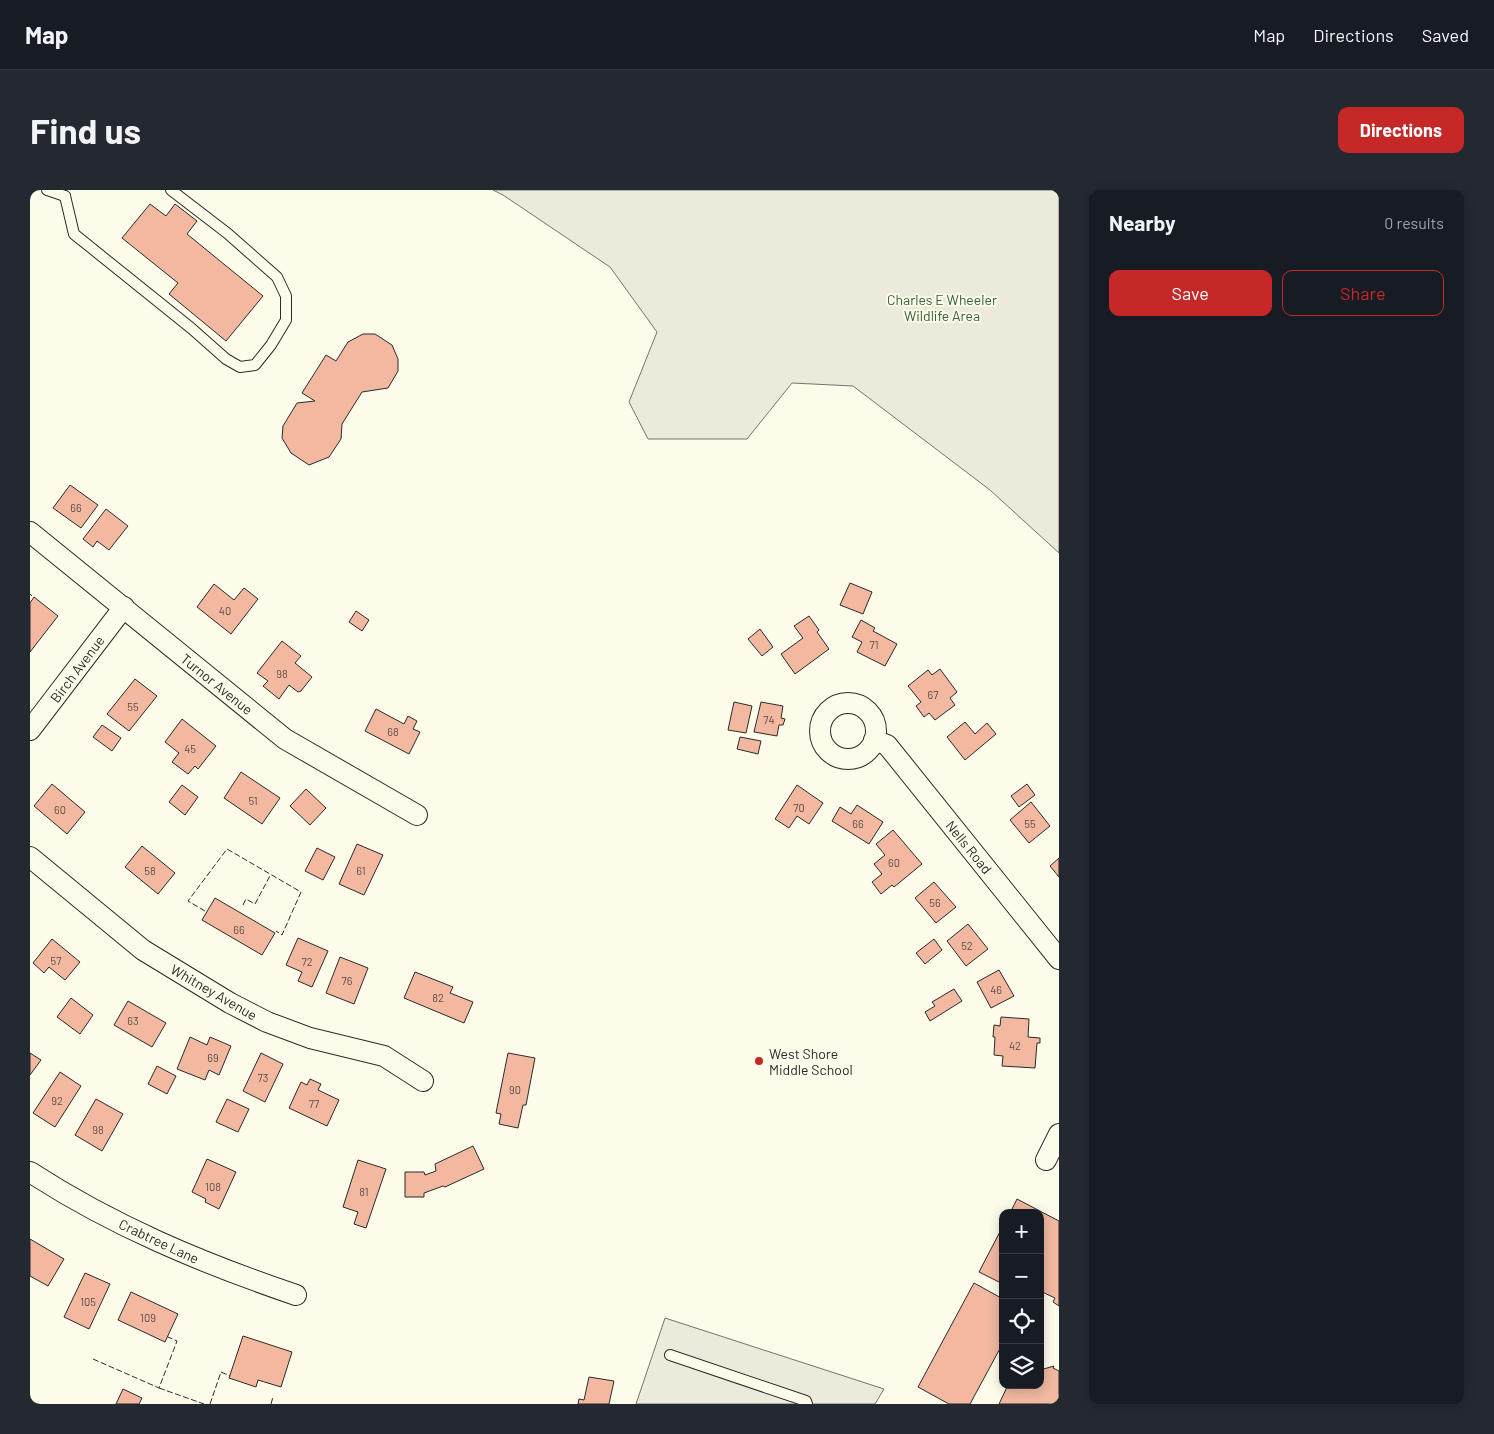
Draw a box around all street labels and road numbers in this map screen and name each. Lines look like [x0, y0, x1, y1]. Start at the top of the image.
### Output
street label: Birch Avenue [46, 632, 108, 706]
street label: Turnor Avenue [178, 650, 256, 718]
street label: Nells Road [942, 817, 996, 877]
street label: Whitney Avenue [168, 960, 260, 1024]
street label: Crabtree Lane [116, 1215, 202, 1267]

